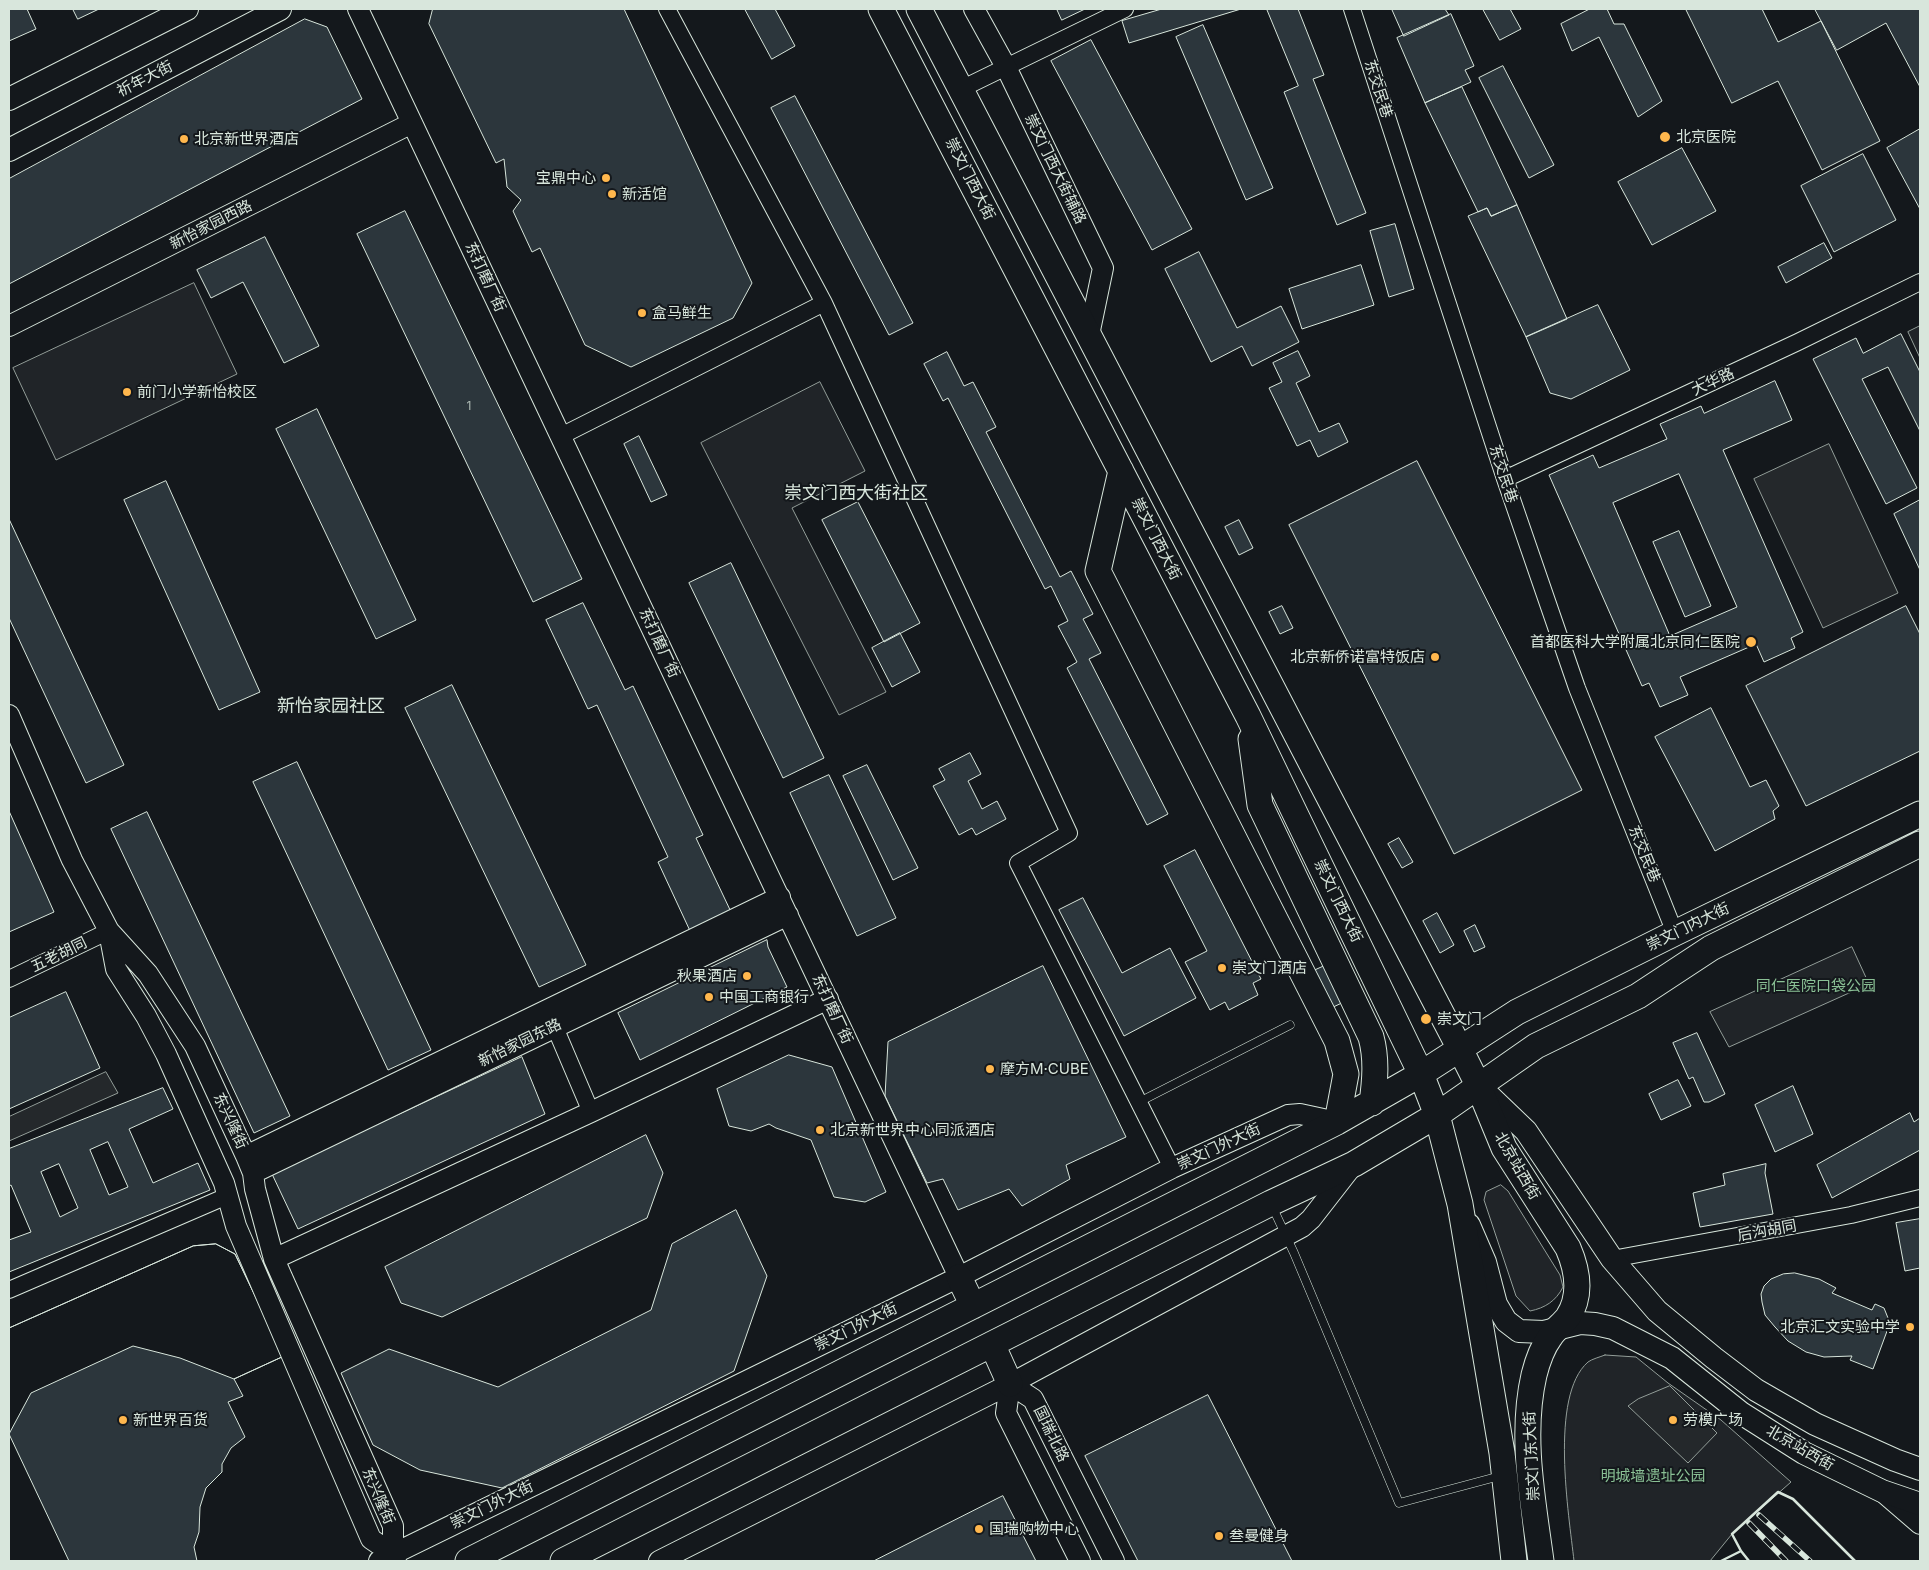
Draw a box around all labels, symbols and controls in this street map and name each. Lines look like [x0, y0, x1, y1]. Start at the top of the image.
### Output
street label: 祈年大街 [114, 57, 176, 101]
street label: 东交民巷 [1360, 58, 1396, 120]
street label: 崇文门西大街辅路 [1021, 111, 1089, 227]
place label: 北京医院 [1676, 128, 1736, 146]
place label: 北京新世界酒店 [194, 130, 299, 148]
marker: 北京医院 [1658, 130, 1672, 144]
marker: 北京新世界酒店 [178, 133, 190, 145]
street label: 崇文门西大街 [942, 135, 998, 223]
place label: 宝鼎中心 [536, 169, 596, 187]
marker: 宝鼎中心 [600, 172, 612, 184]
place label: 新活馆 [622, 185, 667, 203]
marker: 新活馆 [606, 188, 618, 200]
street label: 新怡家园西路 [167, 197, 255, 253]
street label: 东打磨厂街 [461, 239, 509, 315]
place label: 盒马鲜生 [652, 304, 712, 322]
marker: 盒马鲜生 [636, 307, 648, 319]
street label: 大华路 [1689, 364, 1737, 400]
place label: 前门小学新怡校区 [137, 383, 257, 401]
marker: 前门小学新怡校区 [121, 386, 133, 398]
house number: 1 [467, 399, 471, 413]
street label: 东交民巷 [1485, 443, 1521, 505]
district label: 崇文门西大街社区 [784, 483, 928, 505]
street label: 崇文门西大街 [1128, 495, 1184, 583]
street label: 东打磨厂街 [635, 605, 683, 681]
place label: 首都医科大学附属北京同仁医院 [1530, 633, 1740, 651]
marker: 首都医科大学附属北京同仁医院 [1744, 635, 1758, 649]
place label: 北京新侨诺富特饭店 [1290, 648, 1425, 666]
marker: 北京新侨诺富特饭店 [1429, 651, 1441, 663]
district label: 新怡家园社区 [277, 696, 385, 718]
street label: 东交民巷 [1624, 823, 1664, 885]
street label: 崇文门西大街 [1310, 857, 1366, 945]
street label: 崇文门内大街 [1644, 899, 1732, 955]
street label: 五老胡同 [28, 934, 90, 976]
place label: 崇文门酒店 [1232, 959, 1307, 977]
marker: 崇文门酒店 [1216, 962, 1228, 974]
place label: 秋果酒店 [677, 967, 737, 985]
marker: 秋果酒店 [741, 970, 753, 982]
street label: 东打磨厂街 [808, 971, 856, 1047]
park label: 同仁医院口袋公园 [1756, 977, 1876, 995]
place label: 中国工商银行 [719, 988, 809, 1006]
marker: 中国工商银行 [703, 991, 715, 1003]
place label: 崇文门 [1437, 1010, 1482, 1028]
marker: 崇文门 [1419, 1012, 1433, 1026]
street label: 新怡家园东路 [476, 1015, 564, 1071]
place label: 摩方M·CUBE [1000, 1060, 1089, 1078]
marker: 摩方M·CUBE [984, 1063, 996, 1075]
street label: 东兴隆街 [209, 1090, 251, 1152]
street label: 崇文门外大街 [1174, 1120, 1264, 1174]
place label: 北京新世界中心同派酒店 [830, 1121, 995, 1139]
marker: 北京新世界中心同派酒店 [814, 1124, 826, 1136]
street label: 北京站西街 [1490, 1129, 1544, 1203]
street label: 后沟胡同 [1736, 1217, 1798, 1245]
street label: 崇文门外大街 [812, 1299, 900, 1355]
place label: 北京汇文实验中学 [1780, 1318, 1900, 1336]
marker: 北京汇文实验中学 [1904, 1321, 1916, 1333]
street label: 国瑞北路 [1030, 1403, 1072, 1465]
place label: 新世界百货 [133, 1411, 208, 1429]
street label: 崇文门东大街 [1521, 1411, 1543, 1501]
place label: 劳模广场 [1683, 1411, 1743, 1429]
marker: 新世界百货 [117, 1414, 129, 1426]
marker: 劳模广场 [1667, 1414, 1679, 1426]
street label: 北京站西街 [1763, 1421, 1837, 1475]
street label: 东兴隆街 [358, 1465, 398, 1527]
park label: 明城墙遗址公园 [1601, 1467, 1705, 1485]
street label: 崇文门外大街 [448, 1477, 536, 1533]
place label: 国瑞购物中心 [989, 1520, 1079, 1538]
marker: 国瑞购物中心 [973, 1523, 985, 1535]
place label: 叁曼健身 [1229, 1527, 1289, 1545]
marker: 叁曼健身 [1213, 1530, 1225, 1542]

